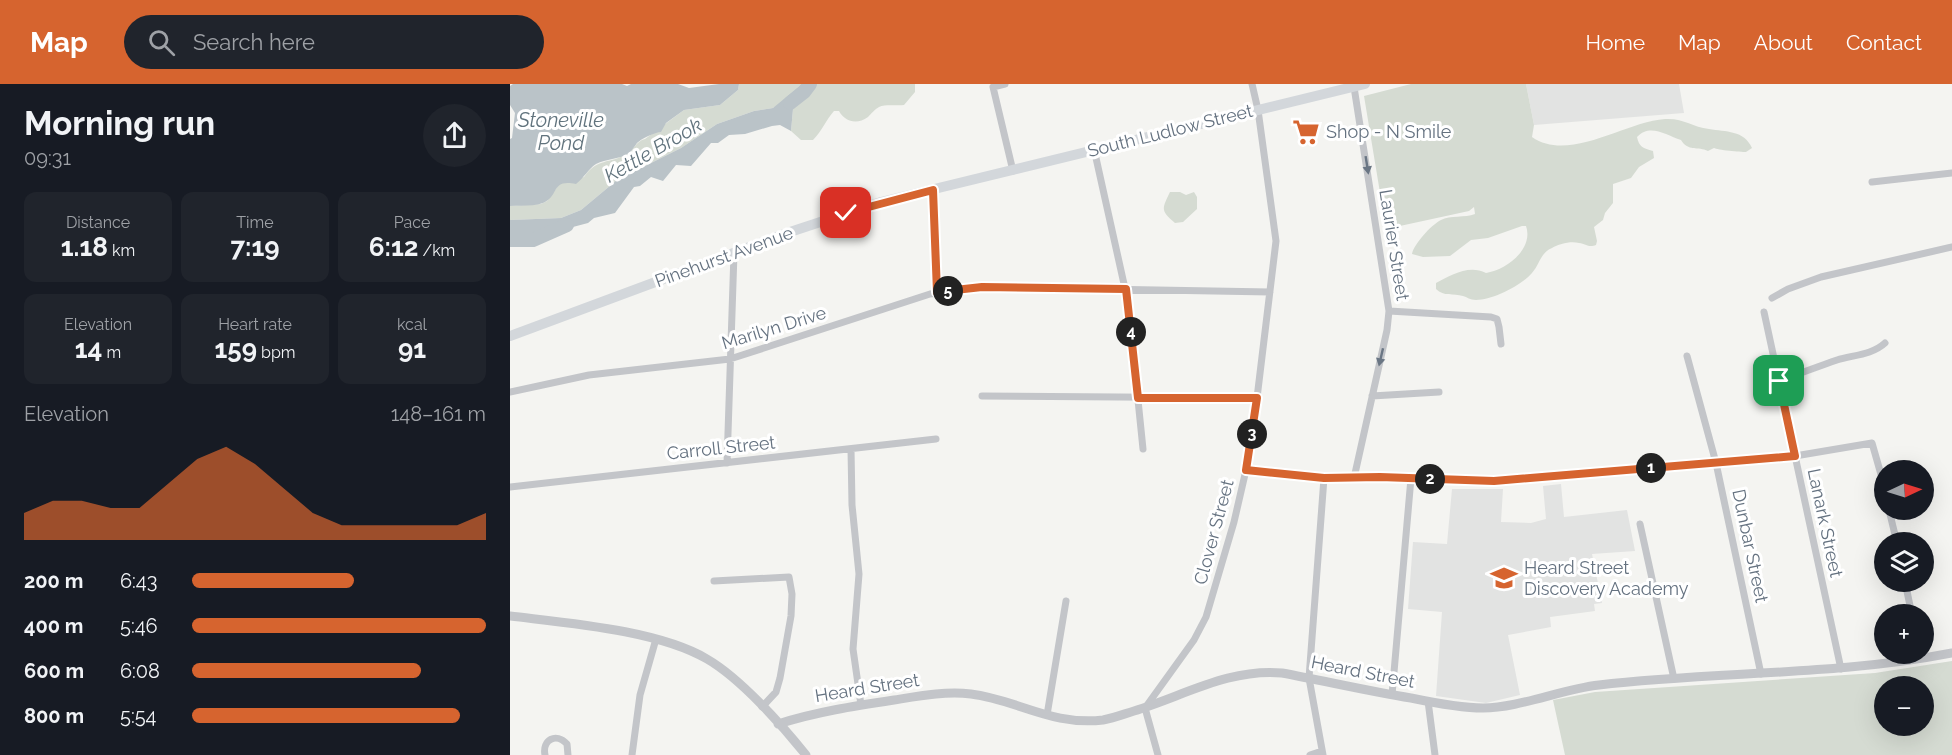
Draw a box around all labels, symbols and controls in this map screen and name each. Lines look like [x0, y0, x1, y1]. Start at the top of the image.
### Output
search box [124, 15, 544, 69]
text: Map [30, 26, 88, 59]
icon: search [145, 26, 178, 59]
text: Search here [193, 29, 315, 55]
text: Home [1586, 30, 1645, 55]
text: Map [1678, 30, 1721, 55]
text: About [1754, 30, 1813, 55]
text: Contact [1846, 30, 1922, 55]
street label: South Ludlow Street [1085, 100, 1255, 161]
text: Morning run [24, 104, 215, 143]
button: share [423, 104, 486, 167]
water label: Stoneville Pond [517, 108, 604, 155]
water label: Kettle Brook [600, 112, 706, 188]
supermarket icon: Shop - N Smile [1291, 117, 1321, 147]
place label: Shop - N Smile [1326, 121, 1452, 142]
text: 09:31 [24, 146, 71, 170]
one-way arrow [1363, 156, 1372, 175]
pin [820, 187, 871, 238]
street label: Laurier Street [1375, 188, 1414, 302]
icon: check [829, 196, 862, 229]
text: Distance [66, 213, 130, 232]
text: Time [236, 213, 274, 232]
text: Pace [394, 213, 430, 232]
street label: Pinehurst Avenue [652, 222, 796, 291]
text: 1.18 [61, 232, 108, 262]
text: 7:19 [230, 232, 280, 262]
text: 6:12 [369, 232, 418, 262]
text: km [108, 241, 135, 260]
text: /km [418, 241, 455, 260]
pin: 5 [933, 276, 963, 306]
text: 5 [944, 281, 952, 300]
street label: Marilyn Drive [719, 302, 829, 353]
text: Elevation [64, 315, 132, 334]
text: Heart rate [218, 315, 292, 334]
text: kcal [397, 315, 427, 334]
pin: 4 [1116, 317, 1146, 347]
text: 4 [1126, 322, 1136, 341]
text: 14 [75, 334, 102, 364]
text: 159 [214, 334, 257, 364]
text: 91 [398, 334, 426, 364]
text: m [102, 343, 121, 362]
text: bpm [257, 343, 296, 362]
one-way arrow [1376, 348, 1385, 367]
pin [1753, 355, 1804, 406]
icon: arrive [1762, 364, 1795, 397]
text: Elevation [24, 402, 109, 426]
text: 148–161 m [391, 402, 486, 426]
pin: 3 [1237, 419, 1267, 449]
text: 3 [1248, 424, 1256, 443]
street label: Carroll Street [666, 431, 776, 464]
pin: 1 [1636, 453, 1666, 483]
text: 1 [1647, 458, 1655, 477]
north arrow [1874, 460, 1934, 520]
map controls [1874, 460, 1934, 736]
pin: 2 [1415, 464, 1445, 494]
street label: Lanark Street [1804, 466, 1847, 579]
text: 2 [1425, 469, 1435, 488]
street label: Clover Street [1189, 477, 1238, 587]
street label: Dunbar Street [1728, 487, 1773, 605]
button: layers [1874, 532, 1934, 592]
place label: Heard Street Discovery Academy [1524, 557, 1689, 599]
school or university icon: Heard Street Discovery Academy [1489, 563, 1519, 593]
text: 200 m [24, 569, 83, 593]
text: 6:43 [120, 569, 157, 593]
button: + [1874, 604, 1934, 664]
text: 400 m [24, 614, 83, 638]
text: 5:46 [120, 614, 158, 638]
street label: Heard Street [1309, 651, 1417, 692]
text: 600 m [24, 659, 84, 683]
text: 6:08 [120, 659, 160, 683]
street label: Heard Street [813, 669, 921, 706]
button: − [1874, 676, 1934, 736]
text: 800 m [24, 704, 84, 728]
text: 5:54 [120, 704, 156, 728]

